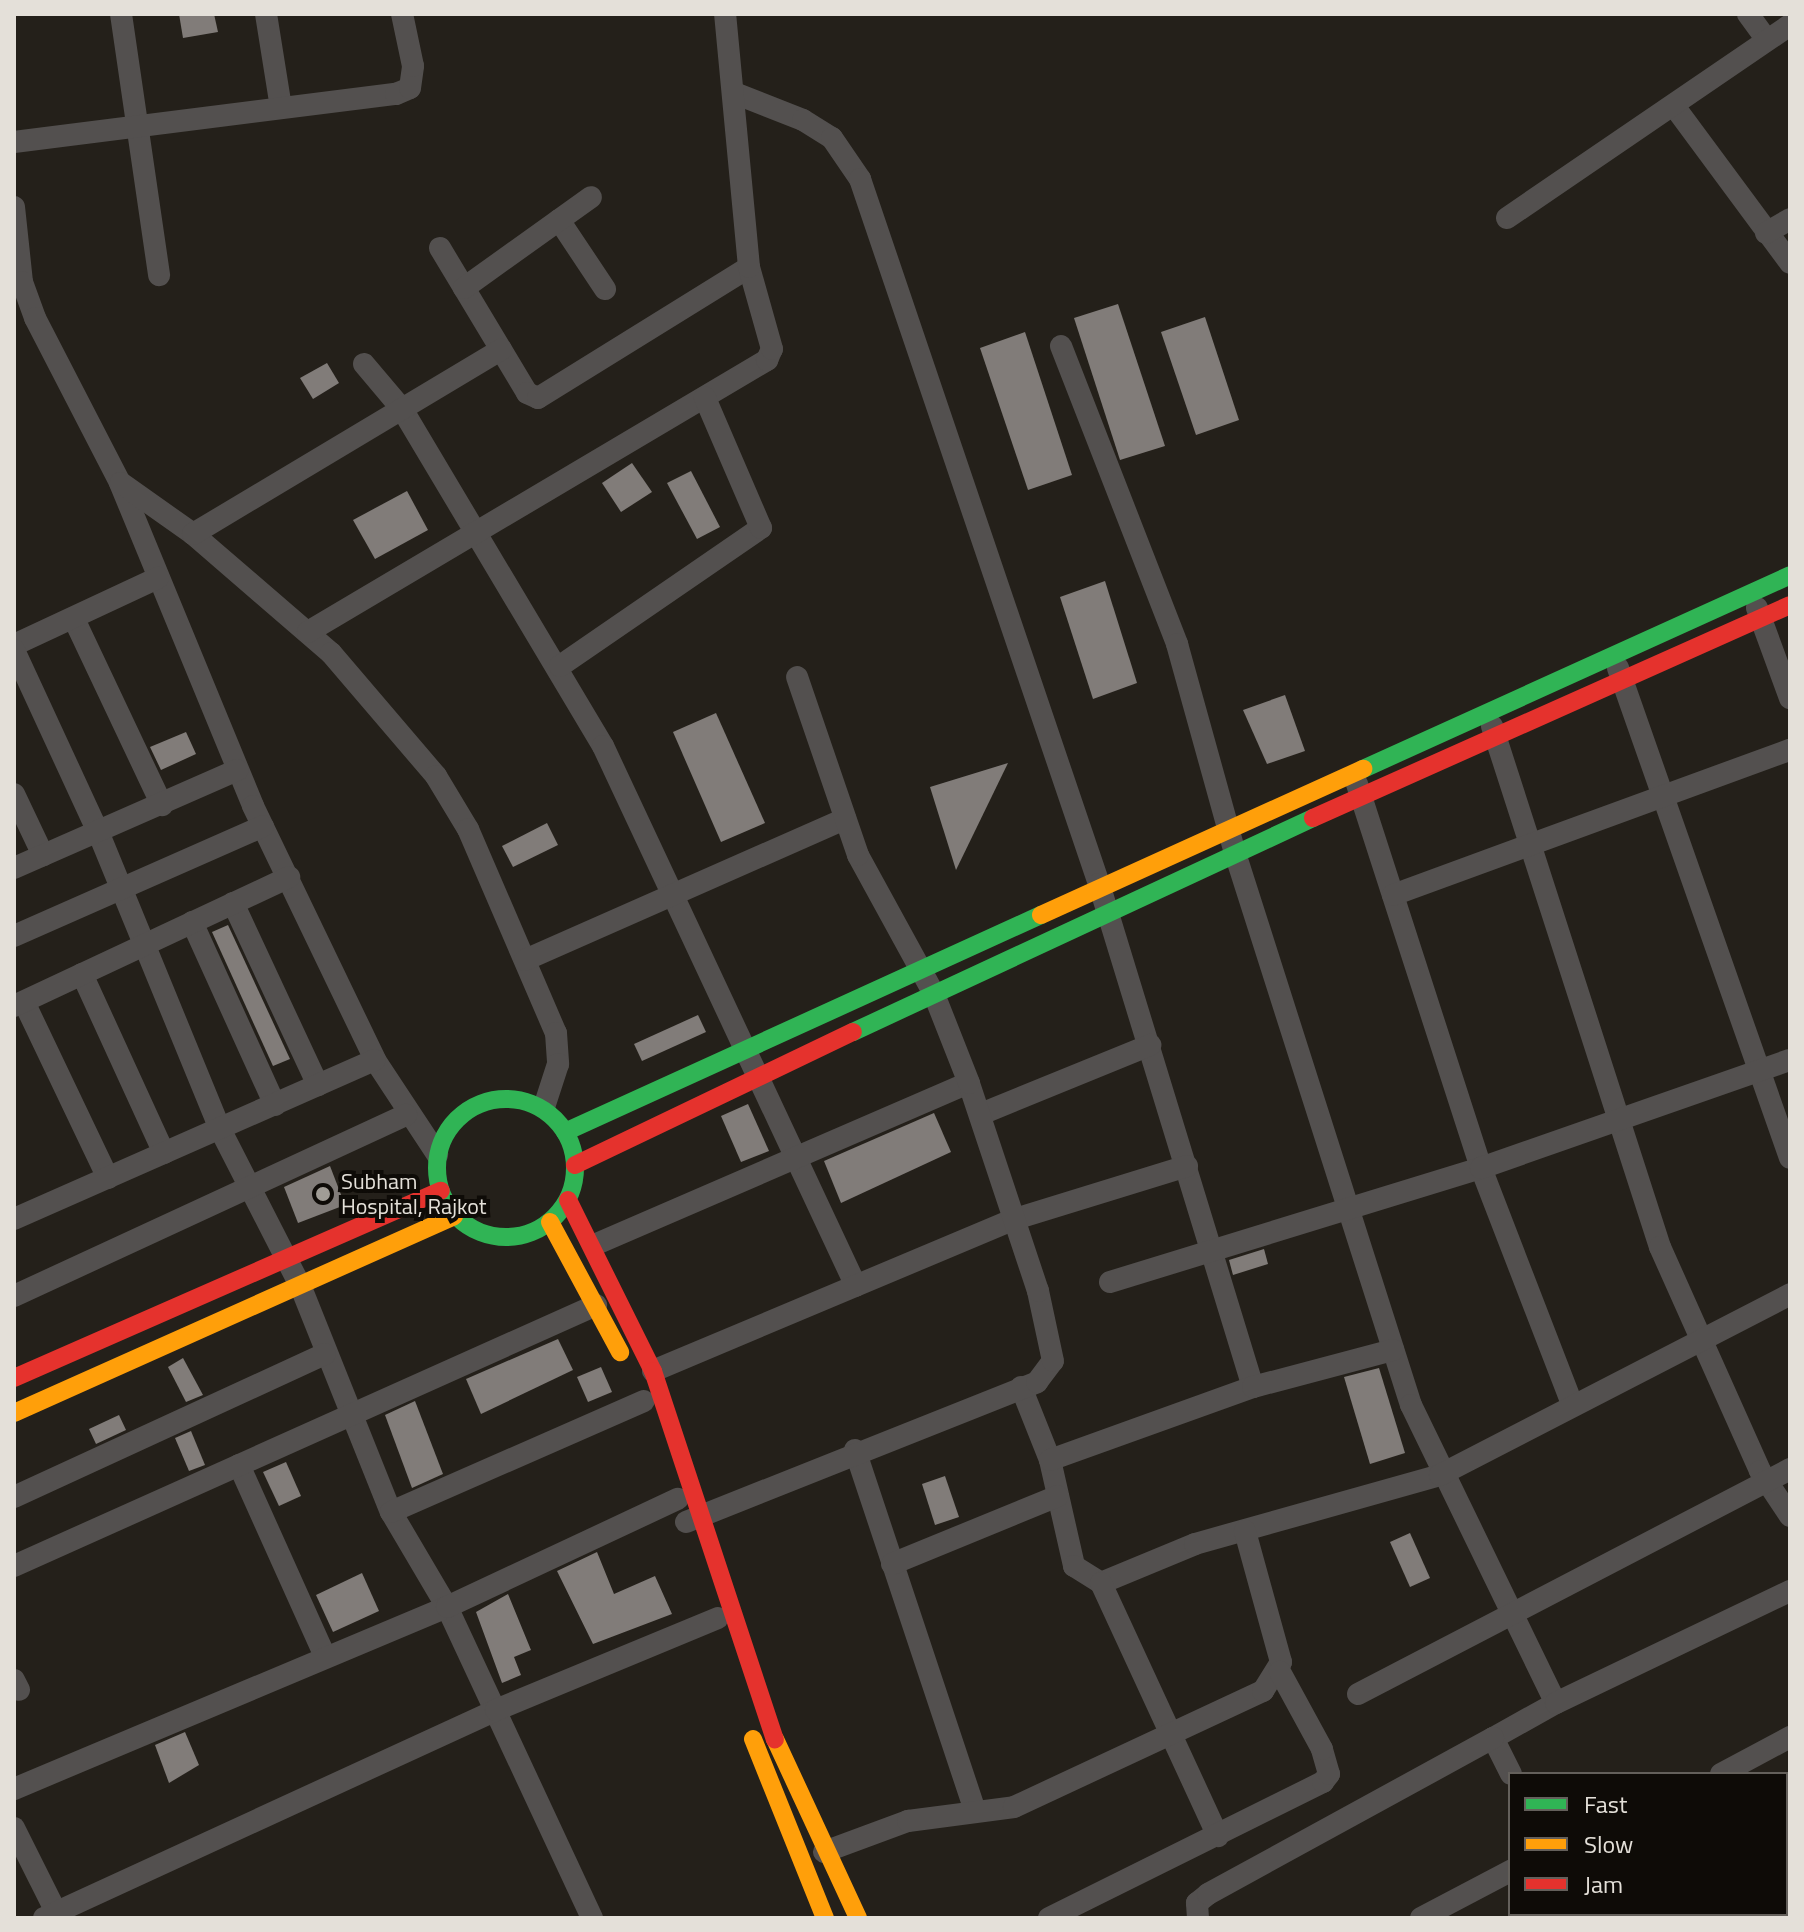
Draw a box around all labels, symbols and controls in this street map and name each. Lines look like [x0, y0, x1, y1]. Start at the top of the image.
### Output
place label: Subham Hospital, Rajkot [341, 1168, 486, 1220]
marker: Subham Hospital, Rajkot [312, 1183, 334, 1205]
legend [1508, 1772, 1788, 1916]
text: Fast [1584, 1786, 1627, 1822]
text: Slow [1584, 1826, 1633, 1862]
text: Jam [1584, 1866, 1623, 1902]

